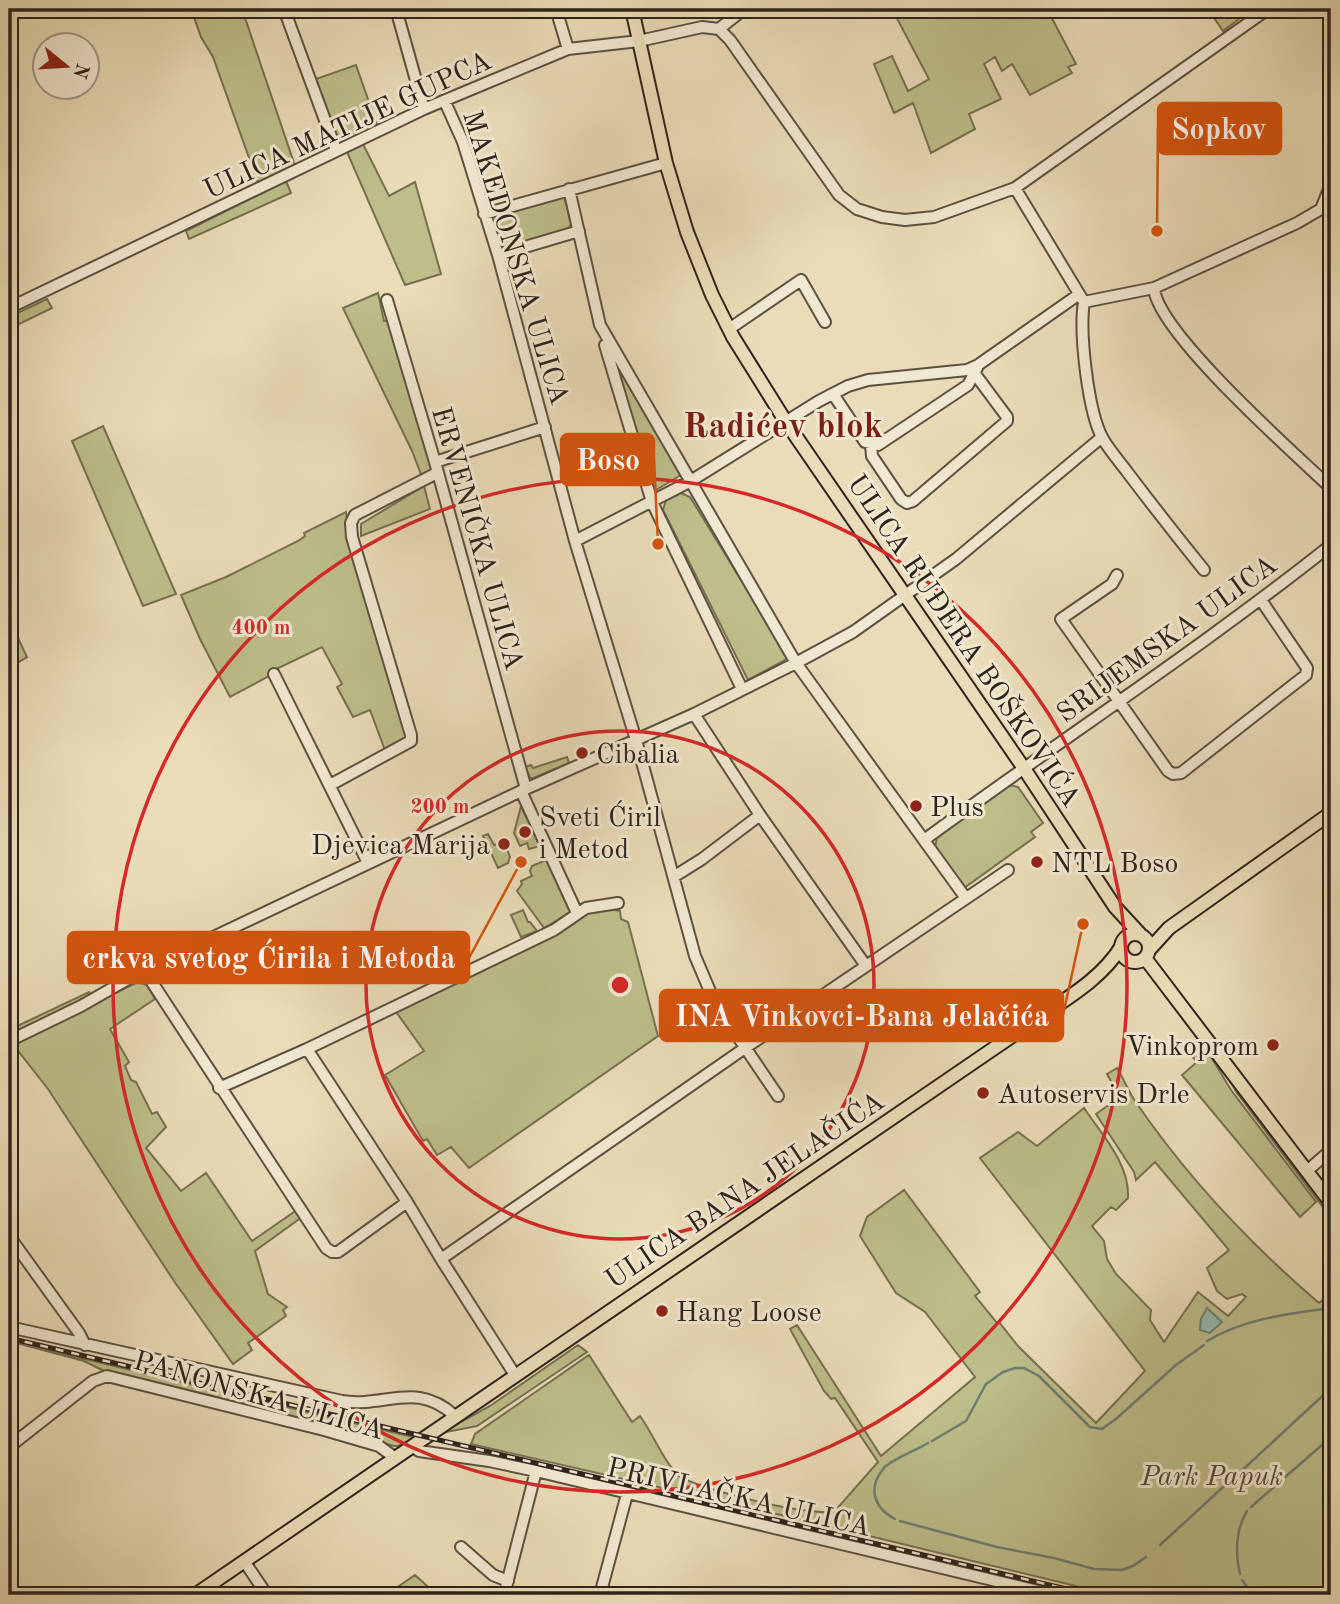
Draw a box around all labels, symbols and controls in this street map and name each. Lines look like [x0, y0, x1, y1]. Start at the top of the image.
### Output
north arrow [32, 32, 102, 102]
street label: ULICA MATIJE GUPCA [200, 48, 496, 206]
text: N [68, 61, 91, 81]
callout: Sopkov [1158, 103, 1281, 154]
street label: MAKEDONSKA ULICA [456, 107, 572, 408]
text: Sopkov [1171, 116, 1267, 146]
street label: ERVENIČKA ULICA [425, 403, 532, 674]
district label: Radićev blok [683, 410, 883, 445]
callout: Boso [561, 434, 654, 485]
text: Boso [576, 447, 640, 477]
street label: ULICA RUĐERA BOŠKOVIĆA [841, 468, 1088, 813]
street label: SRIJEMSKA ULICA [1053, 551, 1283, 729]
text: 400 m [231, 618, 291, 639]
place label: Cibalia [596, 742, 680, 770]
marker: Cibalia [574, 745, 590, 761]
place label: Plus [930, 795, 984, 823]
text: 200 m [410, 797, 470, 818]
marker: Plus [908, 798, 924, 814]
place label: Sveti Ćiril i Metod [539, 800, 661, 865]
marker: Sveti Ćiril i Metod [517, 824, 533, 840]
place label: Djevica Marija [311, 833, 490, 861]
marker: Djevica Marija [496, 836, 512, 852]
place label: NTL Boso [1051, 851, 1178, 879]
marker: NTL Boso [1029, 854, 1045, 870]
callout: crkva svetog Ćirila i Metoda [68, 932, 469, 983]
text: crkva svetog Ćirila i Metoda [82, 938, 456, 975]
centre of rings [608, 973, 632, 997]
callout: INA Vinkovci-Bana Jelačića [660, 990, 1063, 1041]
text: INA Vinkovci-Bana Jelačića [675, 1003, 1049, 1033]
place label: Vinkoprom [1125, 1034, 1259, 1062]
marker: Vinkoprom [1265, 1037, 1281, 1053]
place label: Autoservis Drle [997, 1082, 1190, 1110]
street label: ULICA BANA JELAČIĆA [599, 1084, 890, 1295]
marker: Autoservis Drle [975, 1085, 991, 1101]
place label: Hang Loose [676, 1300, 822, 1328]
marker: Hang Loose [654, 1303, 670, 1319]
street label: PANONSKA ULICA [130, 1348, 387, 1446]
street label: PRIVLAČKA ULICA [604, 1450, 874, 1543]
park label: Park Papuk [1140, 1464, 1283, 1492]

